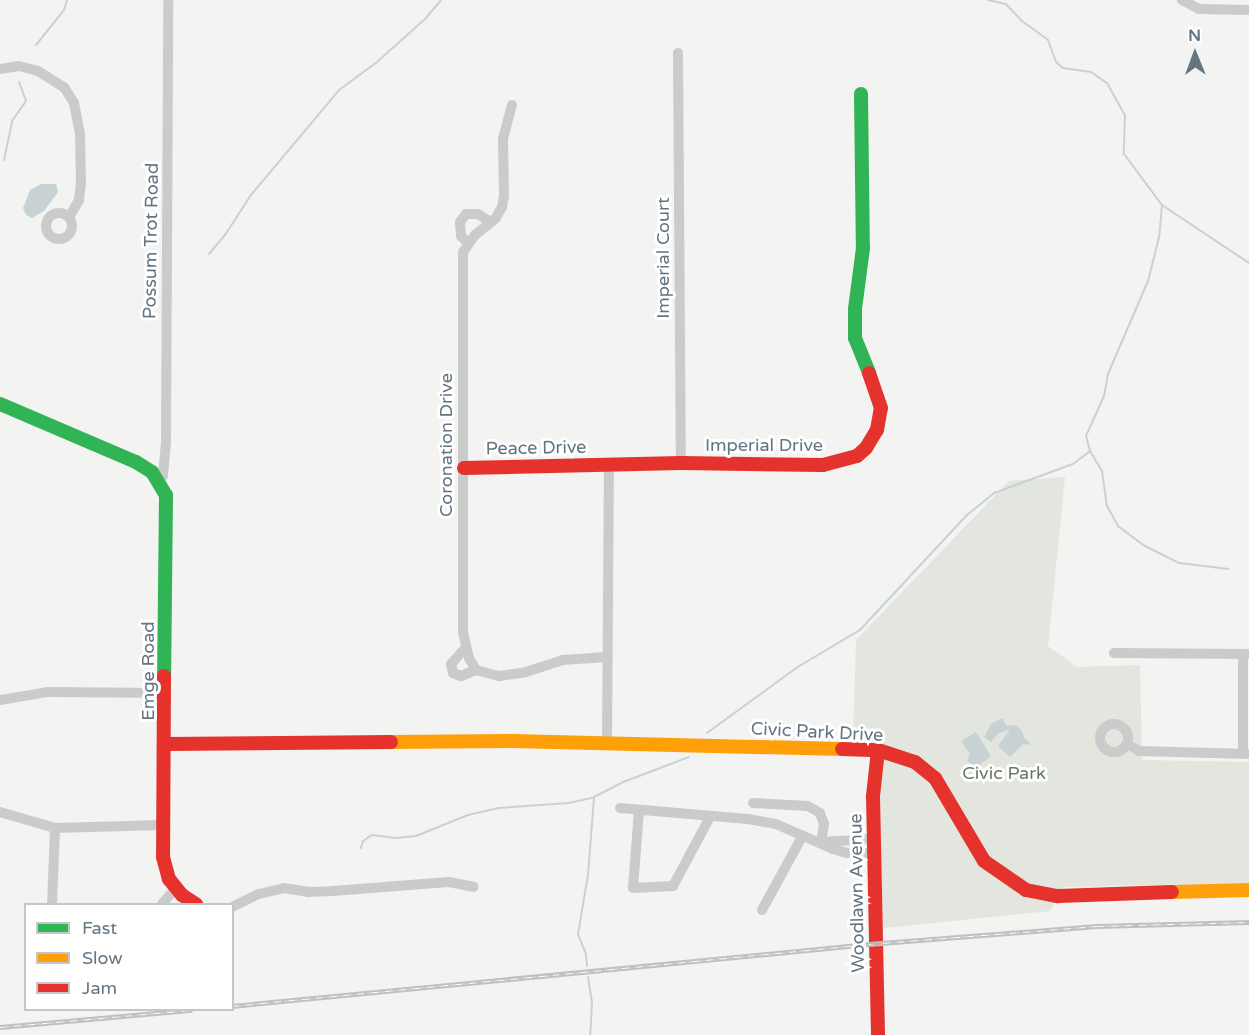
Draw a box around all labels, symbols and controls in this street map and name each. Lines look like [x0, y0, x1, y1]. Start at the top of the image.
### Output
north arrow [1165, 24, 1225, 84]
text: N [1188, 26, 1201, 46]
street label: Possum Trot Road [139, 163, 163, 319]
street label: Imperial Court [652, 197, 674, 319]
street label: Coronation Drive [435, 373, 457, 517]
street label: Imperial Drive [705, 434, 823, 456]
street label: Peace Drive [485, 436, 587, 460]
street label: Emge Road [137, 621, 159, 721]
street label: Civic Park Drive [750, 718, 884, 746]
park label: Civic Park [962, 762, 1046, 784]
street label: Woodlawn Avenue [845, 813, 869, 973]
legend [24, 903, 234, 1011]
text: Fast [82, 917, 117, 939]
text: Slow [82, 947, 123, 969]
text: Jam [82, 977, 117, 999]

